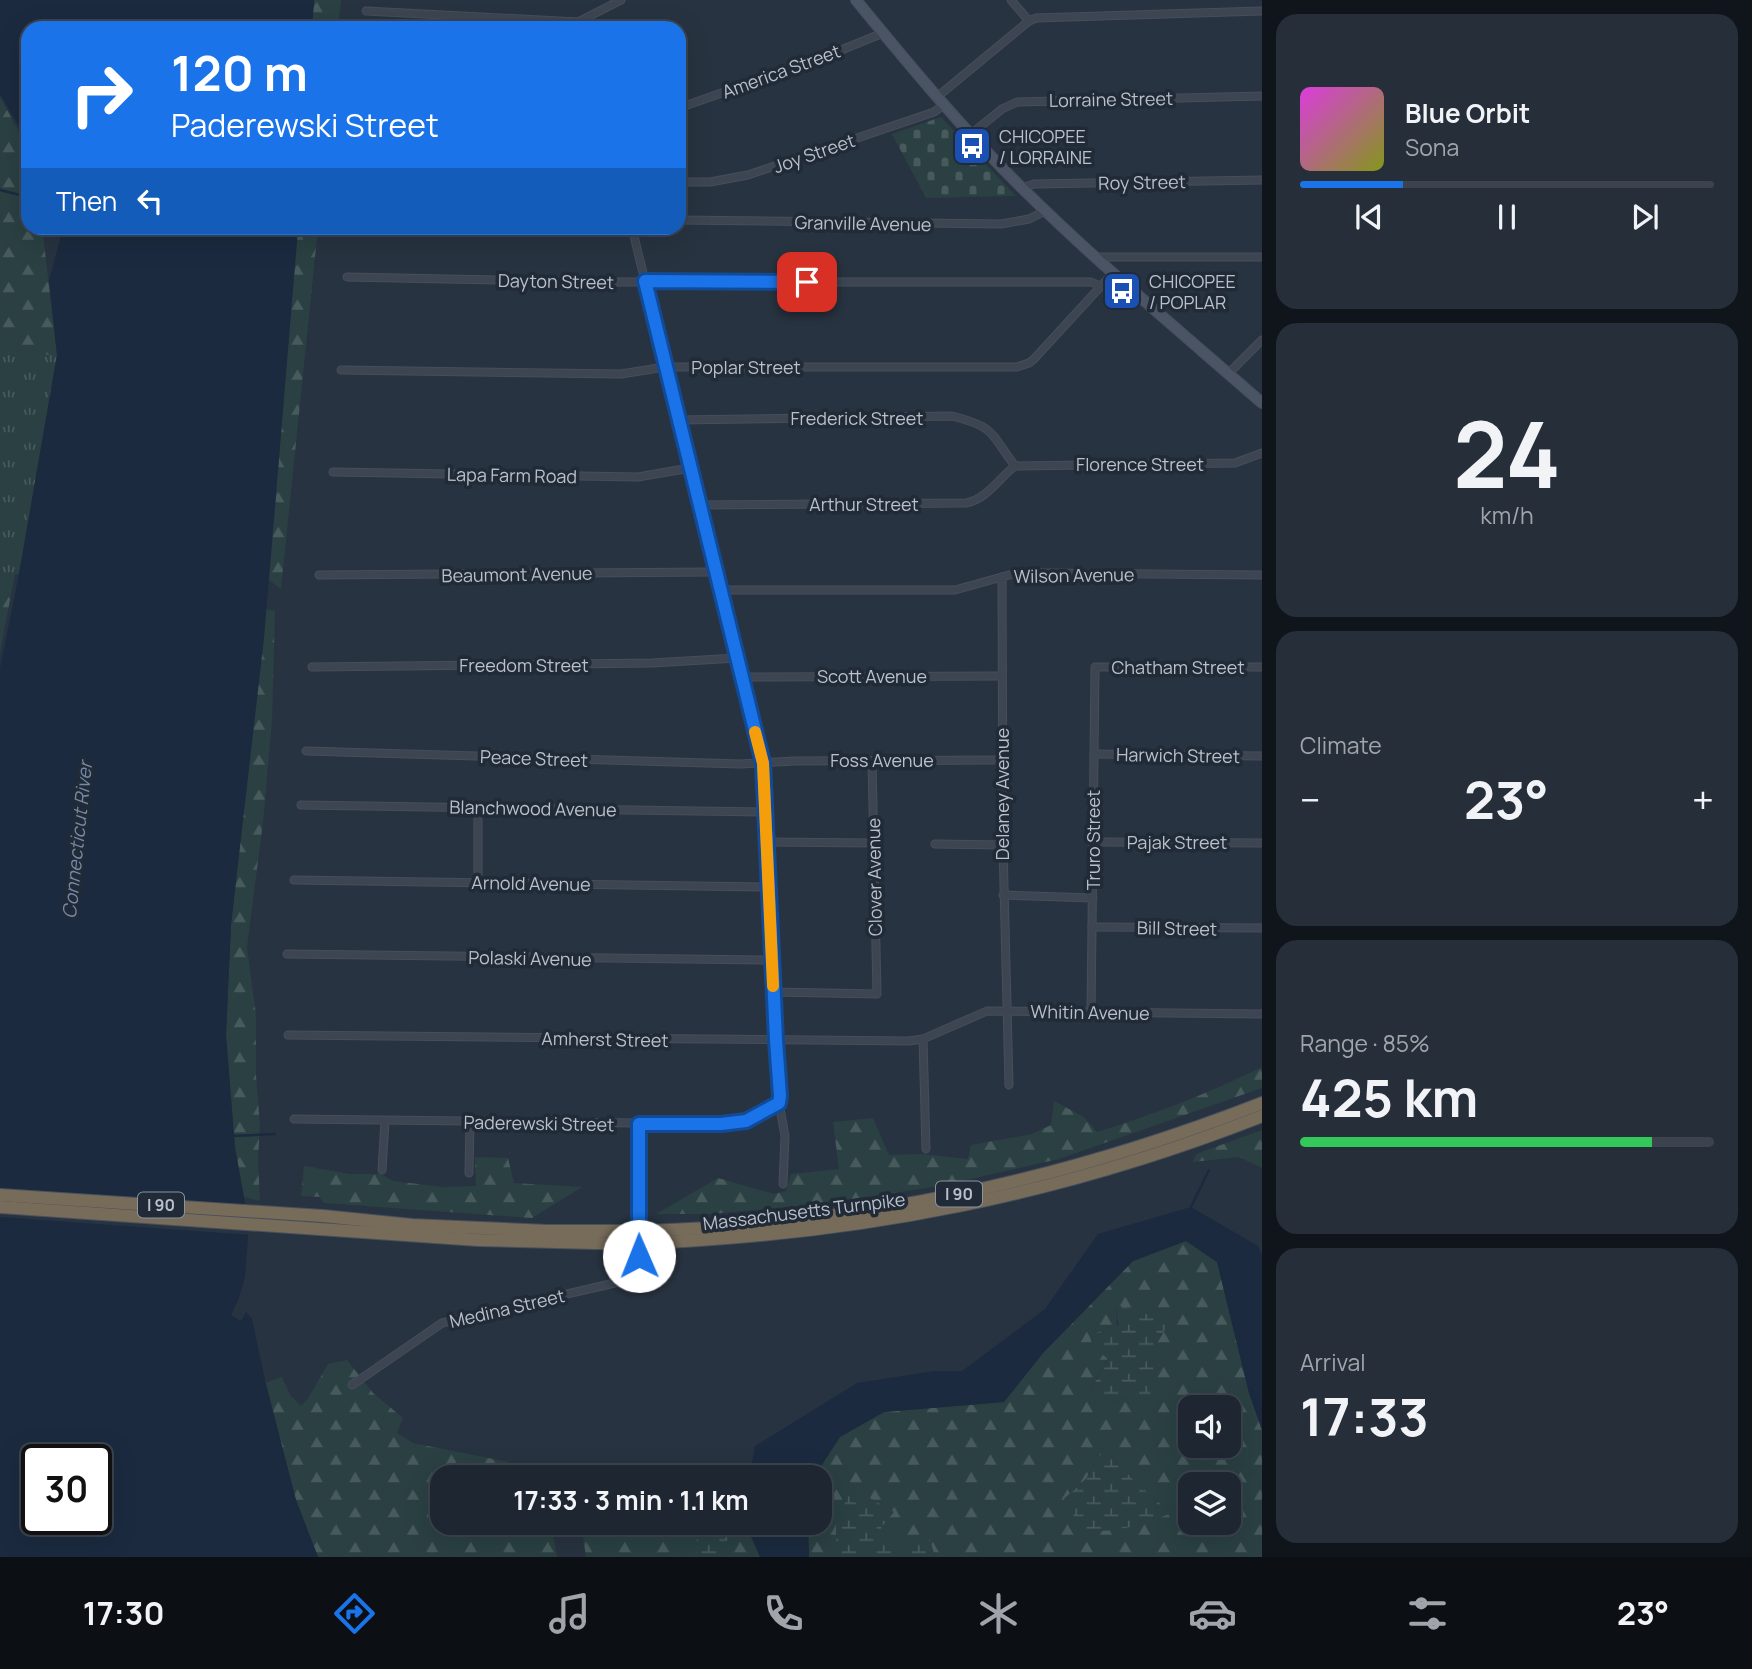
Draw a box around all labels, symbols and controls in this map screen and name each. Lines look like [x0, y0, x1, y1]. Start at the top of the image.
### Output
street label: America Street [719, 38, 843, 104]
text: 120 m [171, 39, 308, 106]
icon: right [56, 49, 147, 140]
street label: Lorraine Street [1049, 86, 1173, 112]
text: Blue Orbit [1405, 95, 1530, 131]
text: Paderewski Street [171, 103, 439, 147]
place label: CHICOPEE / LORRAINE [999, 124, 1092, 169]
bus stop icon: CHICOPEE / LORRAINE [951, 125, 993, 167]
street label: Joy Street [770, 128, 858, 178]
text: Sona [1405, 131, 1459, 163]
street label: Roy Street [1098, 169, 1186, 195]
icon: left [131, 182, 169, 220]
text: Then [56, 183, 117, 219]
icon: previous [1350, 198, 1388, 236]
icon: pause [1488, 198, 1526, 236]
icon: next [1626, 198, 1664, 236]
street label: Granville Avenue [794, 210, 932, 236]
pin [777, 252, 837, 312]
icon: arrive [788, 263, 826, 301]
street label: Dayton Street [498, 268, 614, 294]
place label: CHICOPEE / POPLAR [1149, 269, 1236, 314]
bus stop icon: CHICOPEE / POPLAR [1101, 270, 1143, 312]
street label: Poplar Street [691, 355, 801, 379]
text: 24 [1453, 391, 1561, 515]
street label: Frederick Street [790, 406, 924, 430]
street label: Florence Street [1076, 452, 1204, 476]
street label: Lapa Farm Road [447, 462, 577, 488]
street label: Arthur Street [809, 492, 919, 516]
text: km/h [1480, 499, 1534, 531]
street label: Beaumont Avenue [441, 561, 593, 587]
street label: Wilson Avenue [1013, 562, 1135, 588]
street label: Freedom Street [459, 653, 589, 677]
street label: Chatham Street [1111, 655, 1245, 679]
street label: Scott Avenue [817, 664, 927, 688]
street label: Delaney Avenue [990, 728, 1014, 860]
text: Climate [1300, 729, 1382, 761]
street label: Harwich Street [1116, 742, 1240, 768]
street label: Peace Street [480, 744, 588, 772]
street label: Foss Avenue [830, 748, 934, 772]
water label: Connecticut River [56, 758, 98, 920]
text: 23° [1464, 764, 1549, 835]
text: − [1300, 773, 1321, 825]
text: + [1692, 773, 1714, 825]
street label: Truro Street [1081, 790, 1105, 890]
street label: Blanchwood Avenue [449, 795, 617, 821]
street label: Clover Avenue [861, 818, 887, 936]
street label: Pajak Street [1127, 830, 1227, 854]
street label: Arnold Avenue [471, 870, 591, 896]
street label: Bill Street [1137, 915, 1217, 941]
street label: Polaski Avenue [468, 945, 592, 971]
street label: Whitin Avenue [1030, 999, 1150, 1025]
street label: Amherst Street [541, 1026, 669, 1052]
text: Range · 85% [1300, 1027, 1430, 1059]
text: 425 km [1300, 1062, 1478, 1133]
street label: Paderewski Street [463, 1110, 615, 1136]
road number: I 90 [936, 1182, 982, 1206]
street label: Massachusetts Turnpike [701, 1187, 907, 1235]
road number: I 90 [138, 1192, 184, 1218]
position arrow [602, 1219, 676, 1293]
street label: Medina Street [447, 1283, 567, 1333]
text: Arrival [1300, 1346, 1366, 1378]
text: 17:33 [1300, 1381, 1429, 1452]
map controls [1178, 1395, 1241, 1535]
button: sound [1178, 1395, 1241, 1458]
speed limit sign: 30 [21, 1444, 112, 1535]
button: layers [1178, 1472, 1241, 1535]
text: 17:33 · 3 min · 1.1 km [513, 1482, 749, 1518]
icon: directions [330, 1589, 379, 1638]
icon: music [545, 1589, 594, 1638]
icon: phone [759, 1589, 808, 1638]
icon: climate [974, 1589, 1023, 1638]
icon: car [1188, 1589, 1237, 1638]
icon: filters [1403, 1589, 1452, 1638]
text: 17:30 [83, 1591, 164, 1635]
text: 23° [1617, 1591, 1669, 1635]

